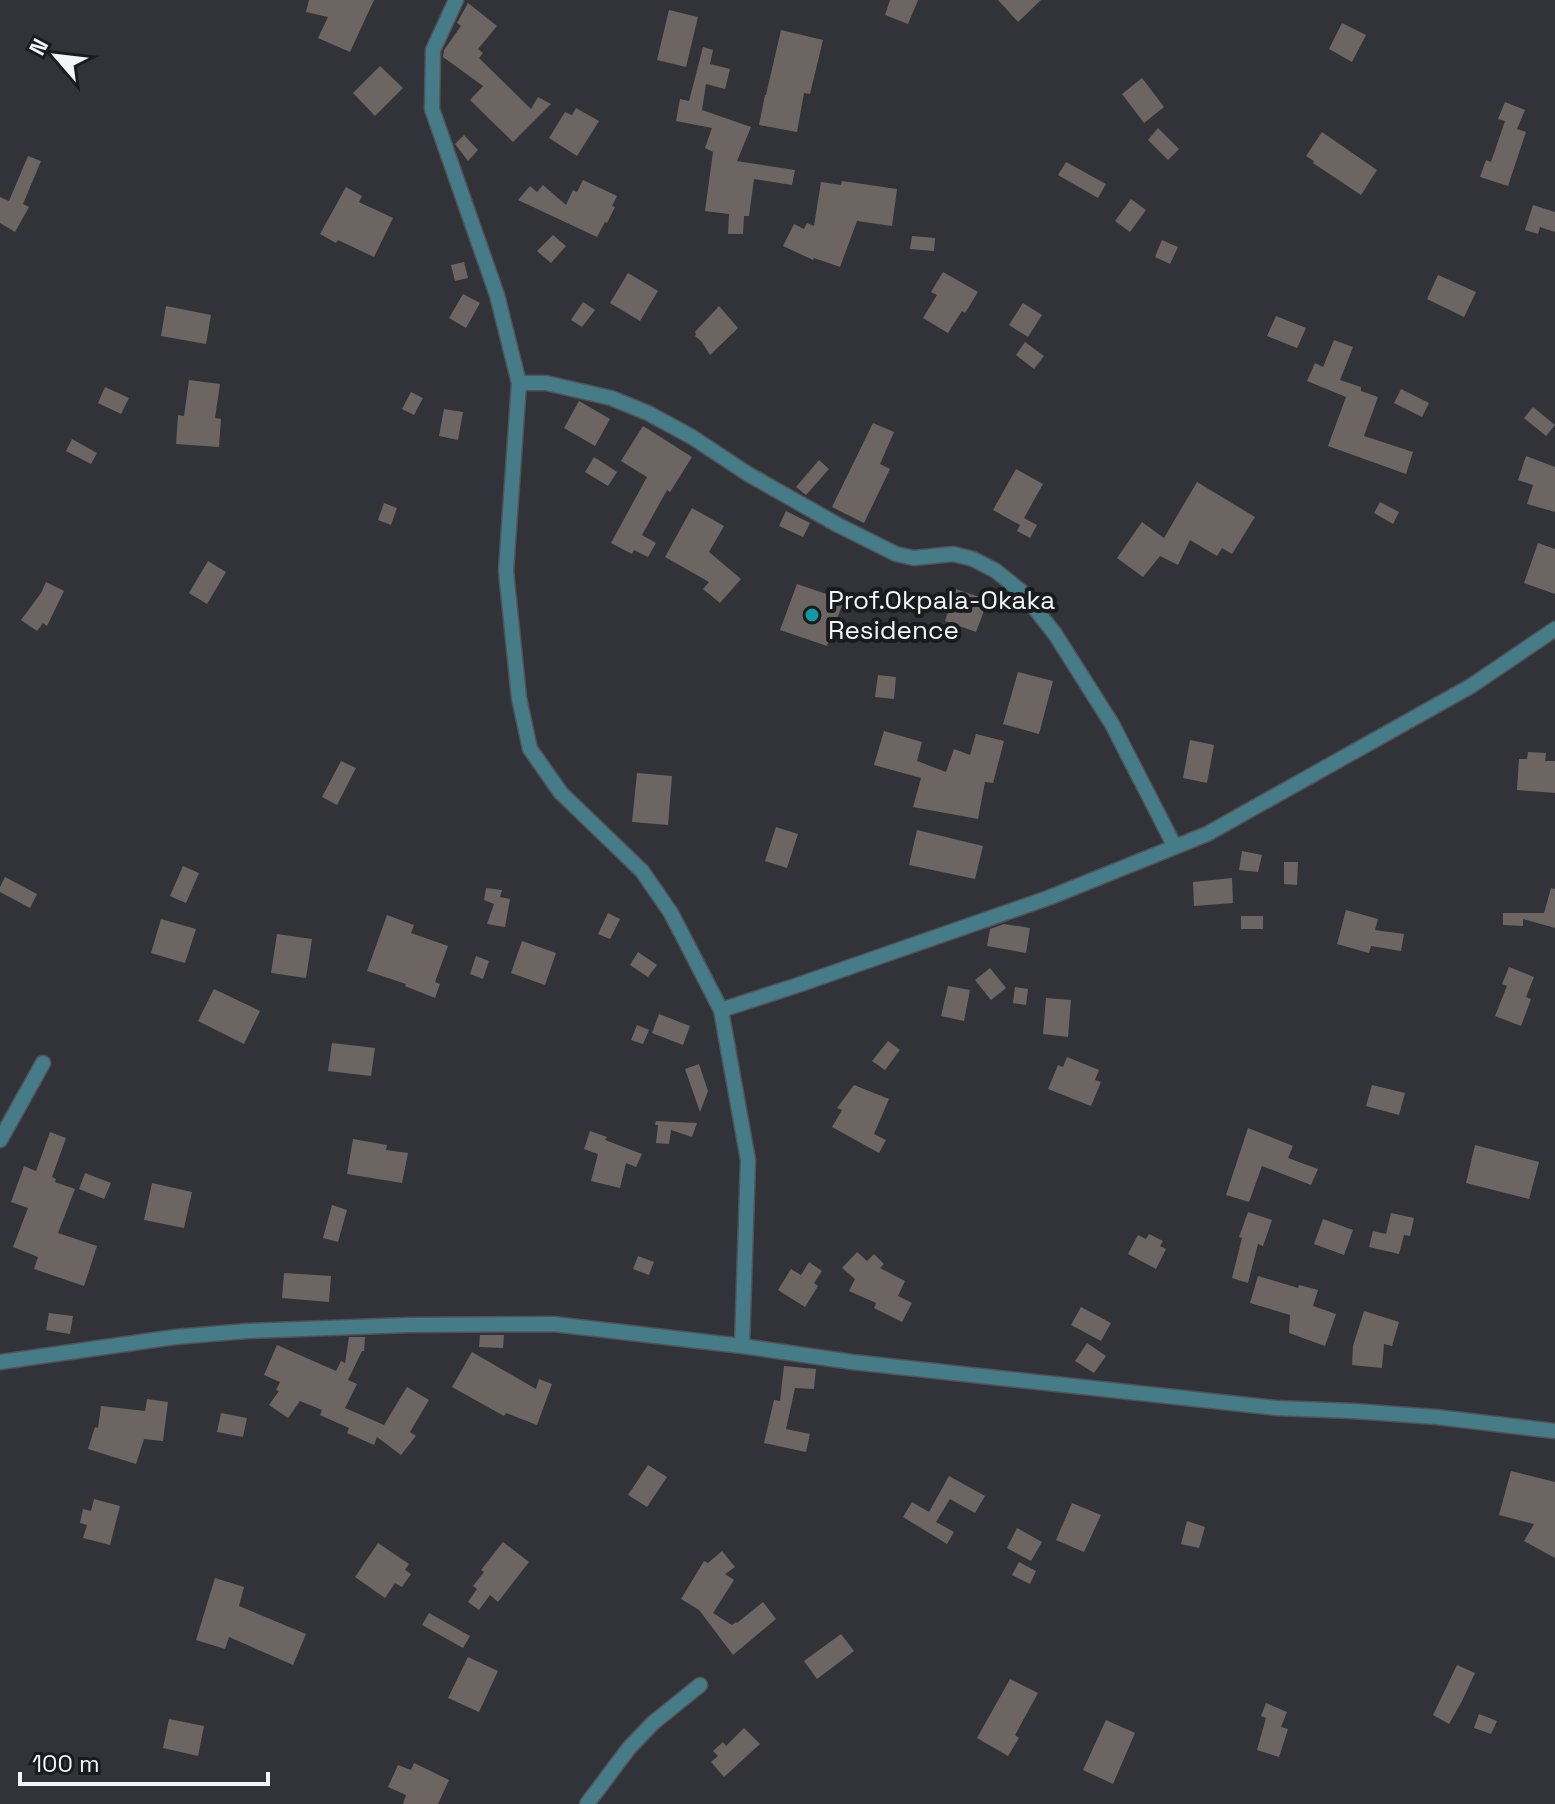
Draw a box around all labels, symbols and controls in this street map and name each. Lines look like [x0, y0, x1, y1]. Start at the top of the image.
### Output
north arrow [16, 16, 96, 96]
text: N [23, 34, 54, 60]
place label: Prof.Okpala-Okaka Residence [828, 583, 1055, 647]
marker: Prof.Okpala-Okaka Residence [803, 606, 821, 624]
scale bar [20, 1736, 268, 1786]
text: 100 m [32, 1748, 100, 1779]

